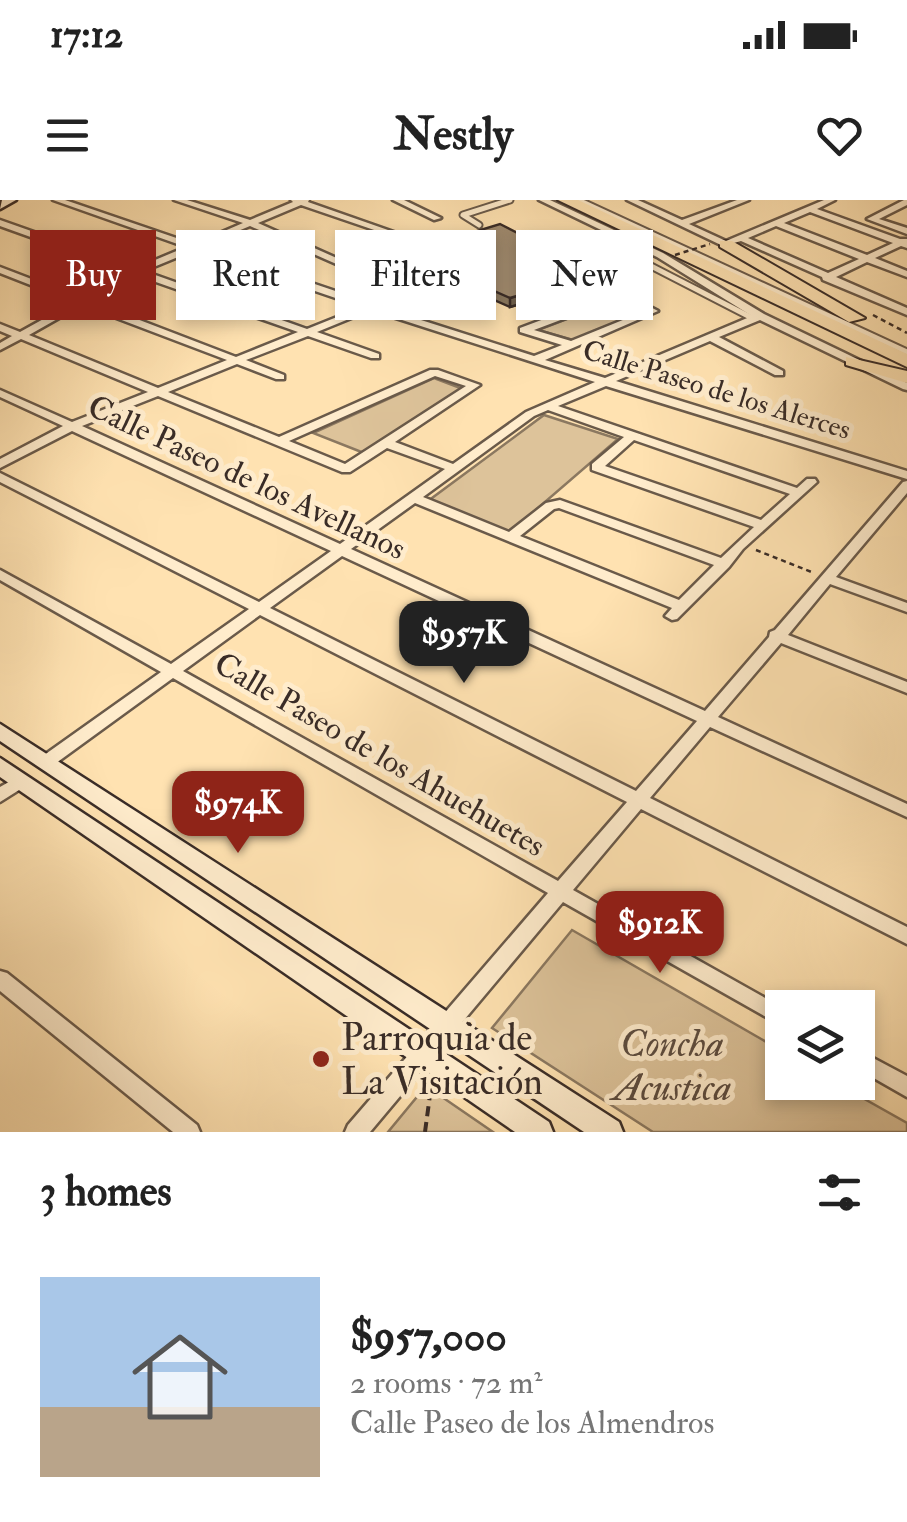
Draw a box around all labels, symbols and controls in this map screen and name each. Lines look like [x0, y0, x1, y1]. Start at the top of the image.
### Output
text: 17:12 [50, 11, 123, 59]
text: Nestly [394, 107, 513, 163]
icon: menu [40, 108, 95, 163]
icon: heart [812, 108, 867, 163]
chip: Buy [30, 230, 156, 320]
chip: Rent [176, 230, 315, 320]
chip: Filters [335, 230, 496, 320]
chip: New [516, 230, 653, 320]
street label: Calle Paseo de los Alerces [578, 333, 855, 448]
street label: Calle Paseo de los Avellanos [81, 387, 412, 569]
pin: $957K [394, 601, 534, 686]
text: $957K [421, 613, 507, 653]
street label: Calle Paseo de los Ahuehuetes [207, 644, 552, 866]
pin: $974K [168, 771, 308, 856]
text: $974K [194, 783, 282, 823]
pin: $912K [590, 891, 730, 976]
text: $912K [618, 903, 702, 943]
map controls [765, 990, 875, 1100]
button: layers [765, 990, 875, 1100]
place label: Parroquia de La Visitación [341, 1014, 543, 1106]
park label: Concha Acustica [608, 1020, 732, 1112]
marker: Parroquia de La Visitación [310, 1048, 332, 1070]
icon: filters [812, 1165, 867, 1220]
text: 3 homes [40, 1166, 172, 1218]
text: $957,000 [350, 1311, 507, 1363]
icon: home [120, 1317, 240, 1437]
text: 2 rooms · 72 m² [350, 1363, 543, 1403]
text: Calle Paseo de los Almendros [350, 1403, 714, 1443]

